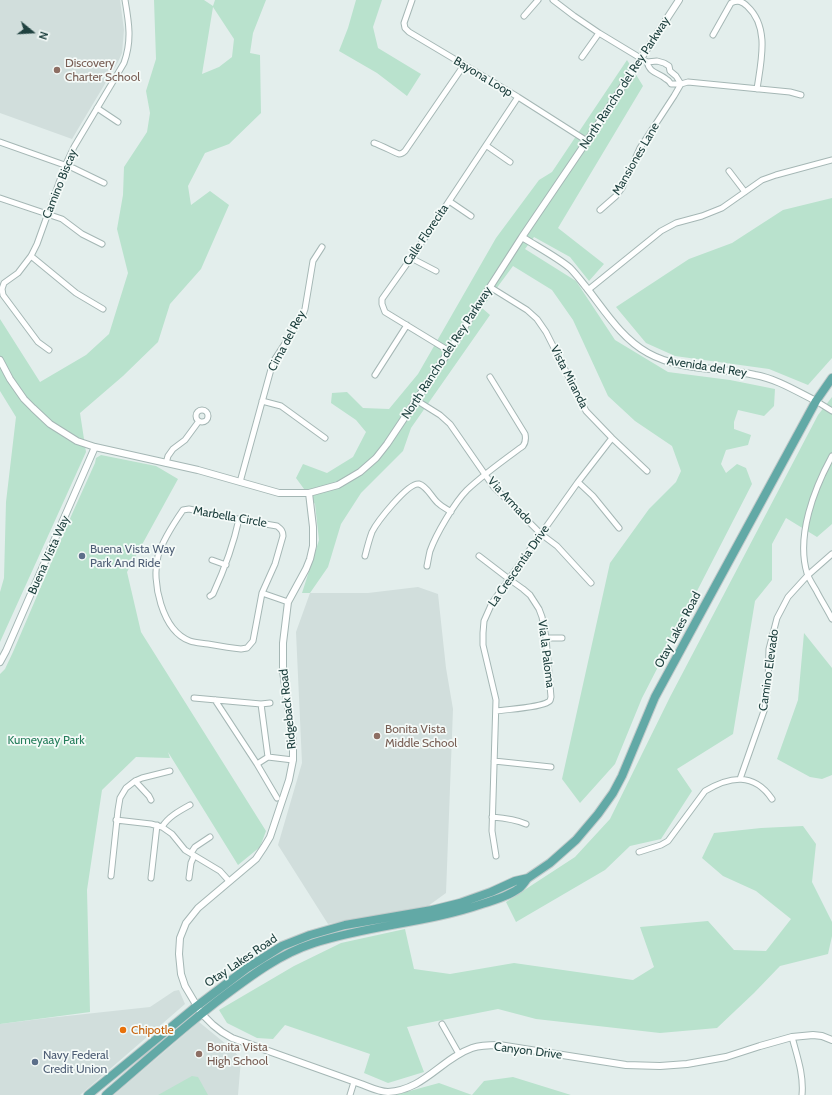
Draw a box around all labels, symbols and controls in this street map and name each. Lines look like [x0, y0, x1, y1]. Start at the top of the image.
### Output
north arrow [12, 12, 52, 52]
street label: North Rancho del Rey Parkway [577, 14, 673, 152]
text: N [36, 30, 51, 42]
street label: Bayona Loop [451, 54, 515, 100]
place label: Discovery Charter School [65, 56, 140, 84]
marker: Discovery Charter School [52, 65, 62, 75]
street label: Mansiones Lane [609, 120, 663, 198]
street label: Camino Biscay [39, 147, 81, 221]
street label: Calle Florecita [400, 202, 452, 268]
street label: North Rancho del Rey Parkway [399, 284, 495, 422]
street label: Cima del Rey [265, 308, 309, 374]
street label: Vista Miranda [547, 343, 591, 411]
street label: Avenida del Rey [666, 354, 748, 380]
street label: Via Armado [484, 474, 536, 528]
street label: Marbella Circle [192, 503, 268, 531]
street label: Buena Vista Way [25, 513, 73, 597]
street label: La Crescentia Drive [485, 522, 553, 610]
place label: Buena Vista Way Park And Ride [90, 542, 175, 570]
marker: Buena Vista Way Park And Ride [77, 551, 87, 561]
street label: Otay Lakes Road [652, 589, 704, 671]
street label: Via la Paloma [535, 619, 557, 689]
street label: Camino Elevado [756, 628, 782, 712]
street label: Ridgeback Road [277, 668, 299, 750]
place label: Bonita Vista Middle School [385, 722, 457, 750]
marker: Bonita Vista Middle School [372, 731, 382, 741]
park label: Kumeyaay Park [7, 733, 85, 747]
street label: Otay Lakes Road [202, 931, 280, 991]
place label: Chipotle [131, 1023, 174, 1037]
marker: Chipotle [118, 1025, 128, 1035]
place label: Bonita Vista High School [207, 1040, 268, 1068]
street label: Canyon Drive [493, 1040, 563, 1062]
place label: Navy Federal Credit Union [43, 1048, 109, 1076]
marker: Bonita Vista High School [194, 1049, 204, 1059]
marker: Navy Federal Credit Union [30, 1057, 40, 1067]

